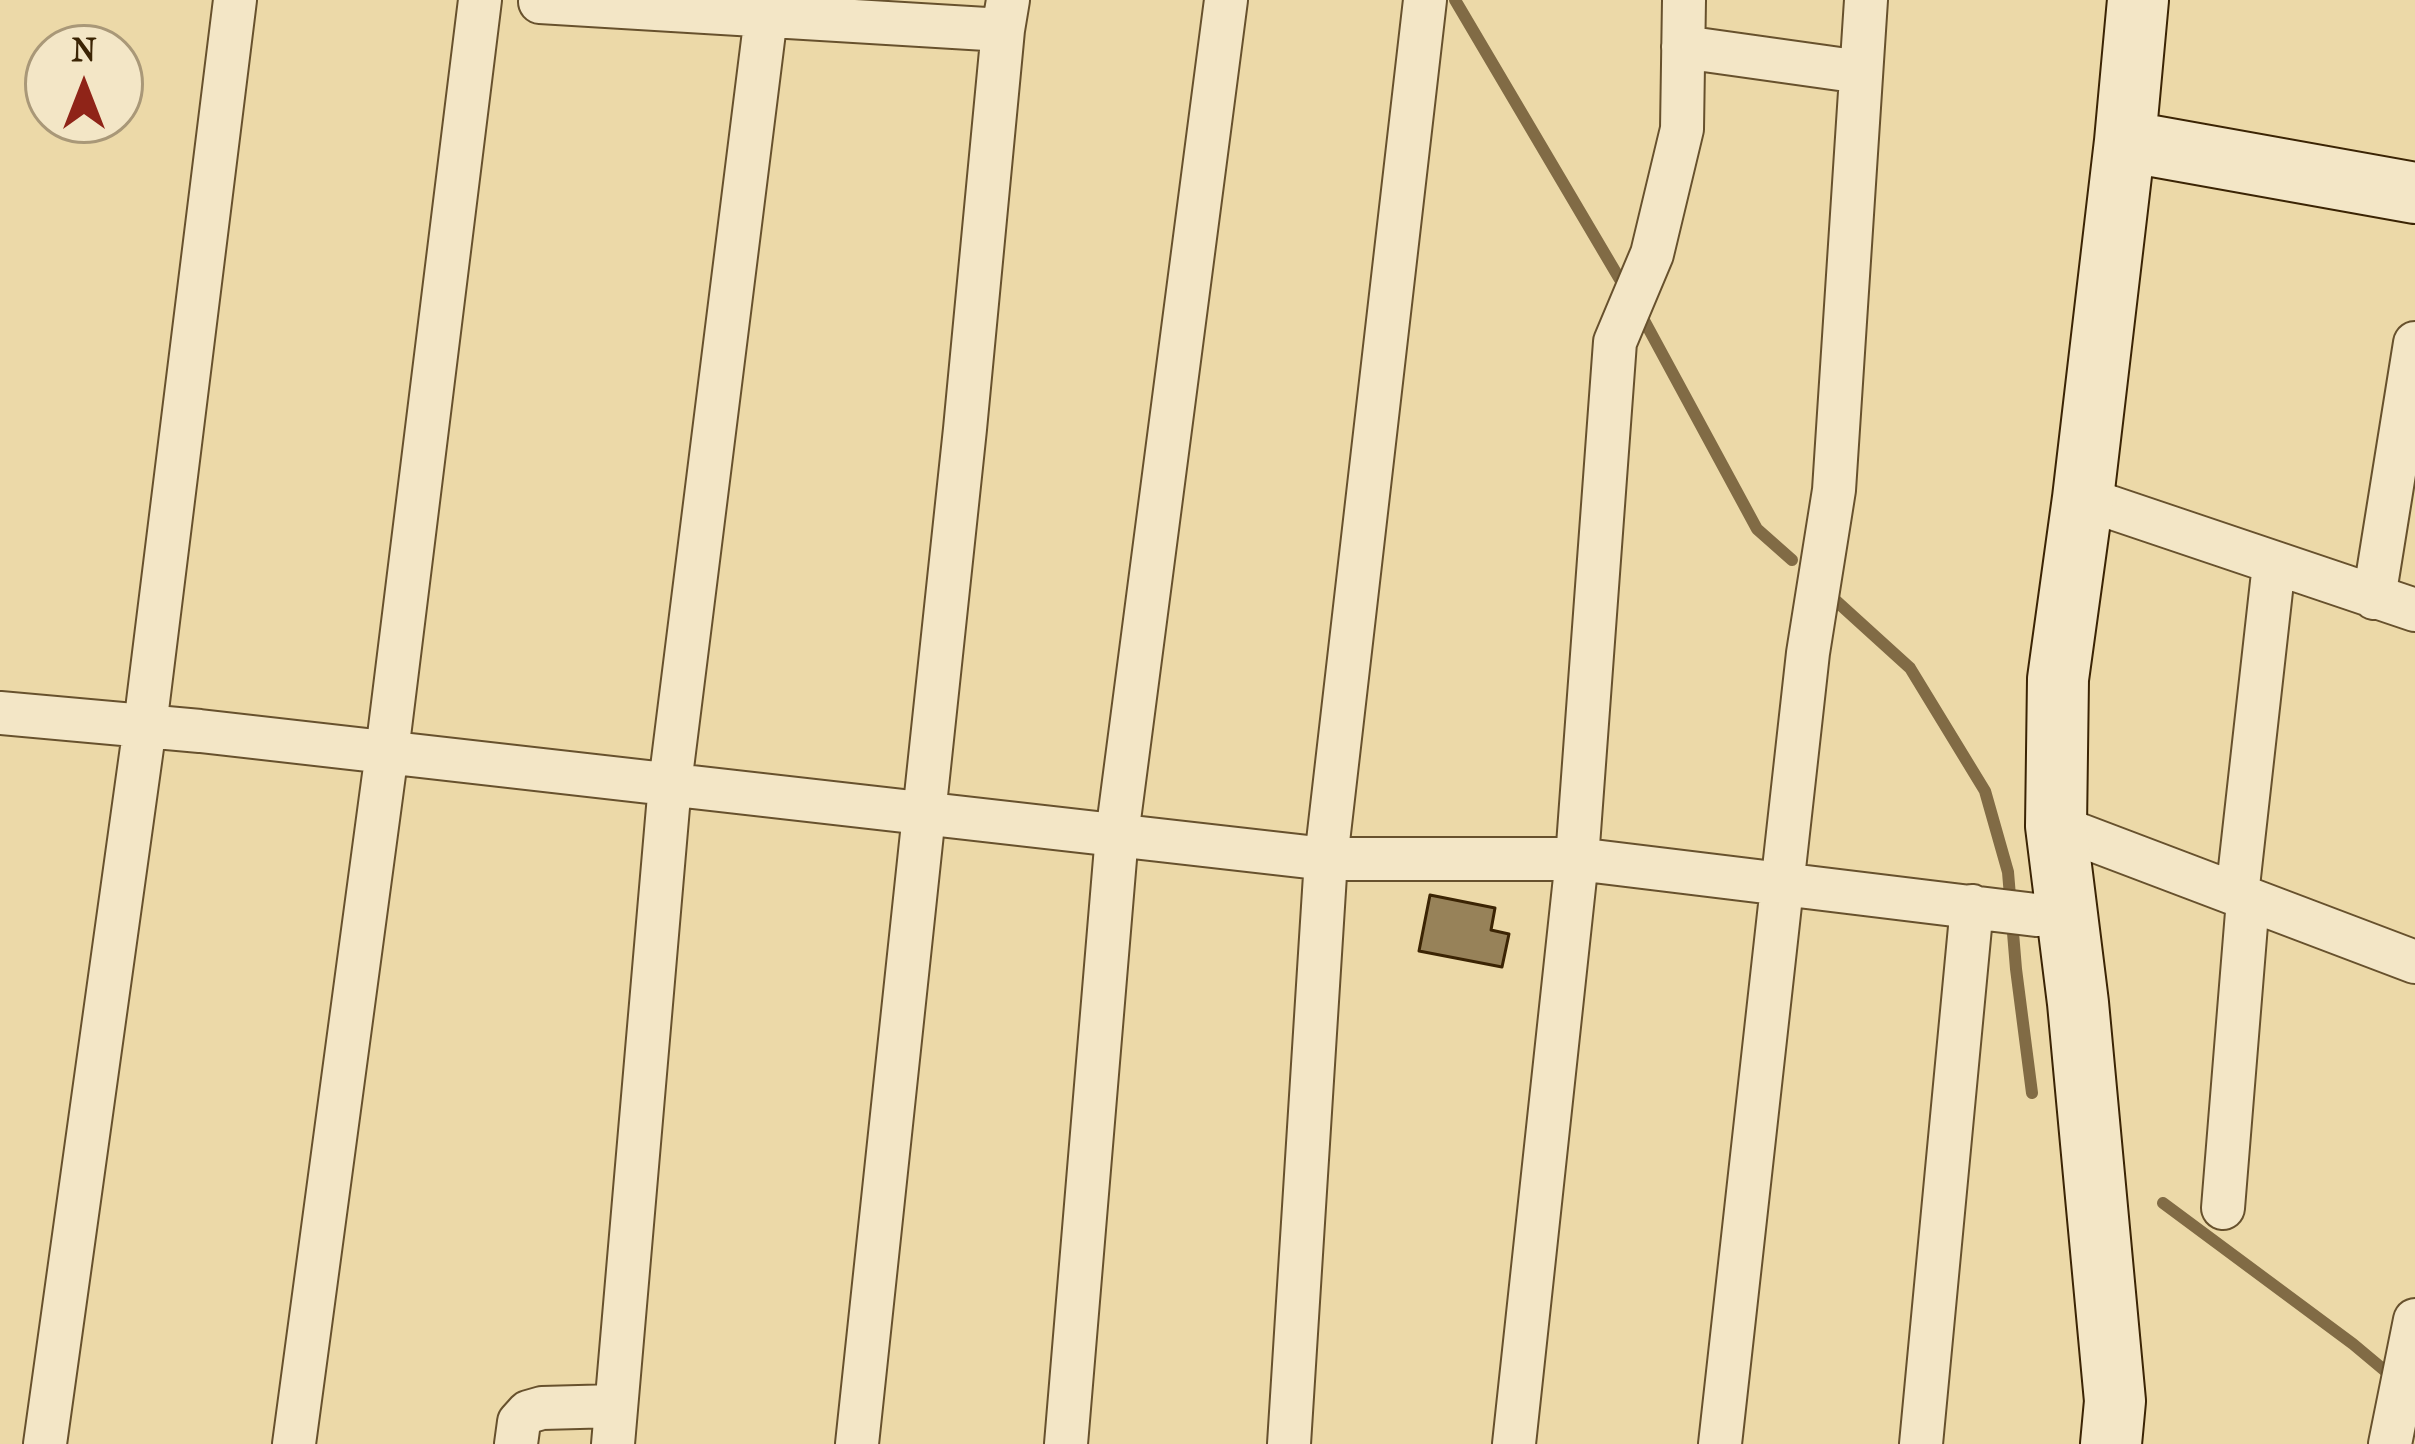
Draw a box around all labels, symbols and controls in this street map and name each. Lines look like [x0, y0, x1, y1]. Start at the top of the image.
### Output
north arrow [24, 24, 144, 144]
text: N [71, 31, 97, 70]

